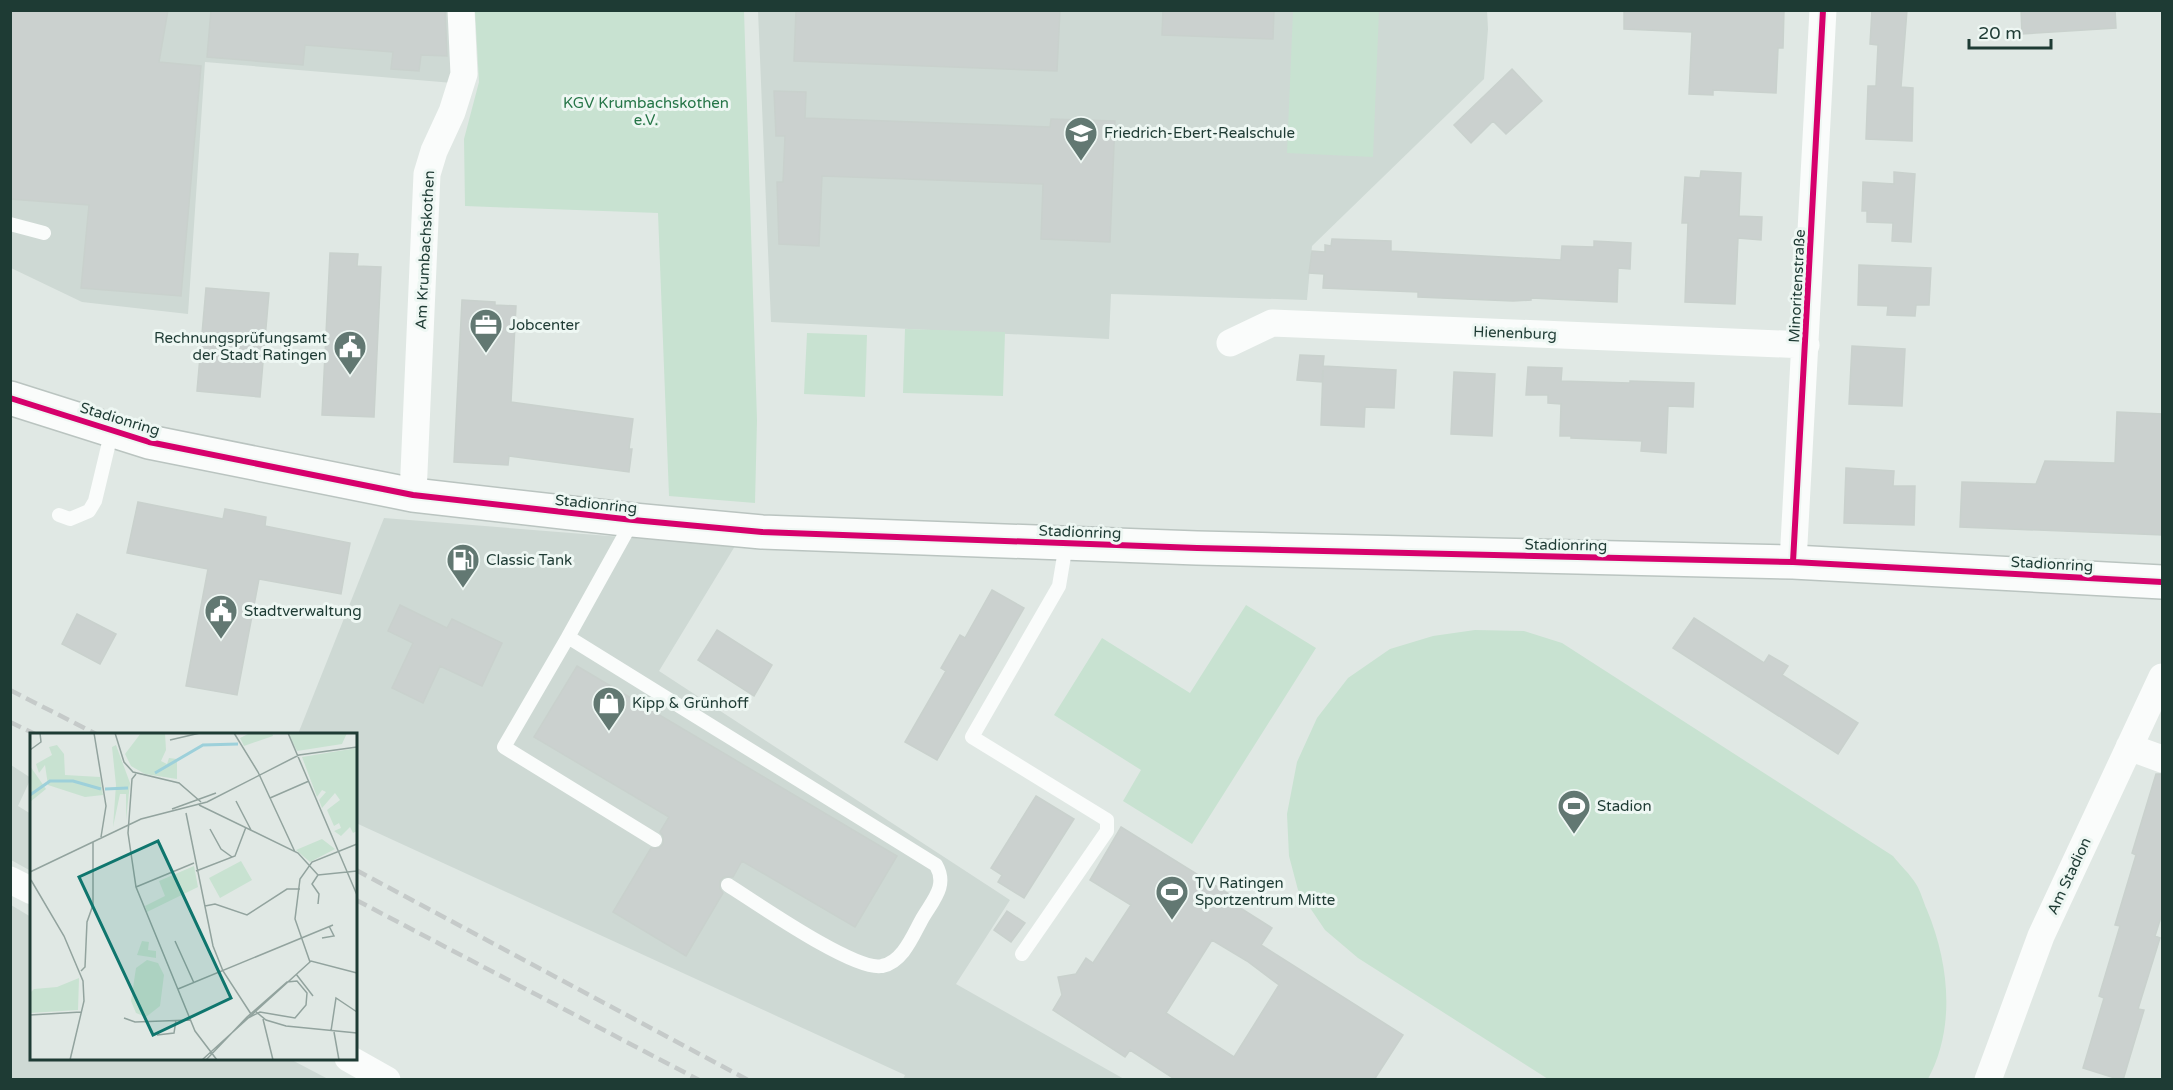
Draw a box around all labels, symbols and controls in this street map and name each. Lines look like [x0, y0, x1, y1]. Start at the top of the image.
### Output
scale bar [1969, 12, 2052, 50]
text: 20 m [1978, 22, 2022, 44]
park label: KGV Krumbachskothen e.V. [563, 94, 729, 129]
school or university icon: Friedrich-Ebert-Realschule [1063, 115, 1099, 162]
place label: Friedrich-Ebert-Realschule [1104, 124, 1295, 142]
street label: Am Krumbachskothen [412, 170, 438, 330]
street label: Minoritenstraße [1785, 229, 1809, 343]
office icon: Jobcenter [468, 307, 504, 354]
place label: Jobcenter [509, 316, 580, 334]
street label: Hienenburg [1473, 323, 1557, 343]
place label: Rechnungsprüfungsamt der Stadt Ratingen [154, 329, 327, 364]
public building icon: Rechnungsprüfungsamt der Stadt Ratingen [332, 329, 368, 376]
street label: Stadionring [78, 398, 162, 440]
street label: Stadionring [554, 491, 638, 517]
street label: Stadionring [1038, 522, 1122, 542]
street label: Stadionring [1525, 535, 1607, 555]
fuel station icon: Classic Tank [445, 542, 481, 589]
place label: Classic Tank [486, 551, 572, 569]
street label: Stadionring [2010, 553, 2094, 575]
public building icon: Stadtverwaltung [203, 593, 239, 640]
place label: Stadtverwaltung [244, 602, 362, 620]
shop icon: Kipp & Grünhoff [591, 685, 627, 732]
place label: Kipp & Grünhoff [632, 694, 749, 712]
inset map [30, 733, 357, 1060]
sports icon: Stadion [1556, 788, 1592, 835]
place label: Stadion [1597, 797, 1652, 815]
street label: Am Stadion [2043, 834, 2095, 918]
sports icon: TV Ratingen Sportzentrum Mitte [1154, 874, 1190, 921]
place label: TV Ratingen Sportzentrum Mitte [1195, 874, 1335, 909]

